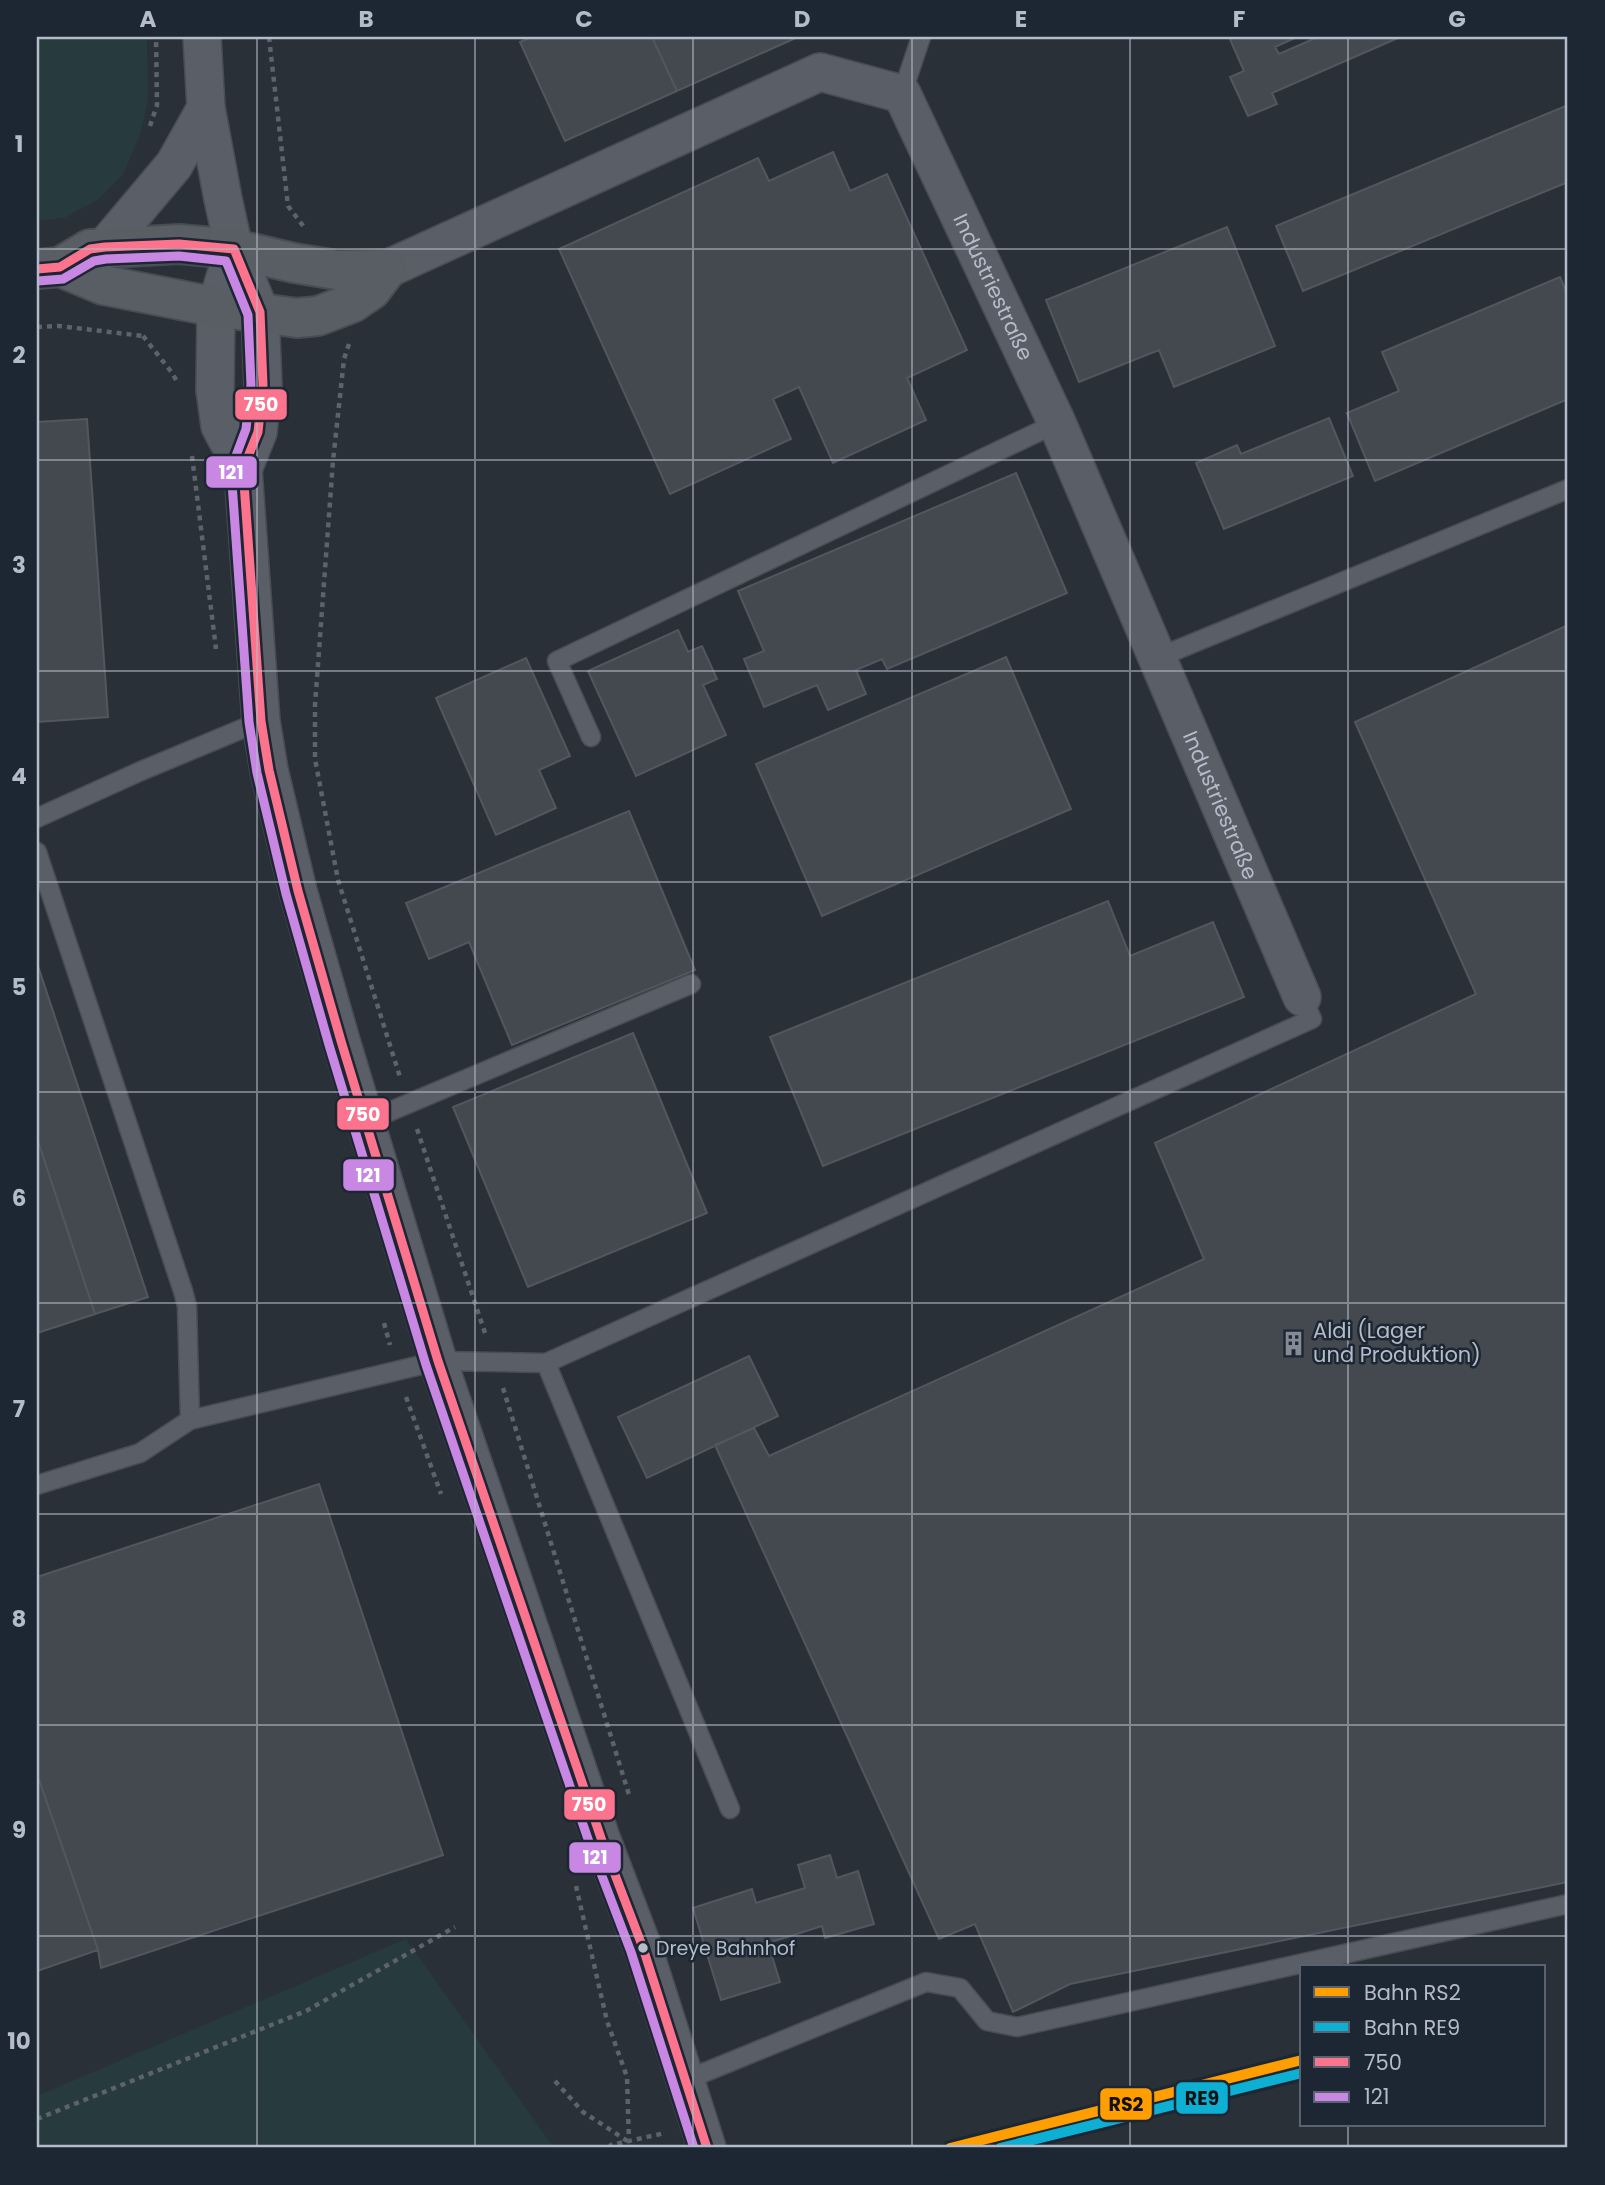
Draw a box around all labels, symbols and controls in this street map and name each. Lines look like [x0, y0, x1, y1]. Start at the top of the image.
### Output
text: A [140, 3, 157, 35]
text: B [358, 3, 374, 35]
text: C [575, 3, 593, 35]
text: D [794, 3, 810, 35]
text: E [1015, 3, 1027, 35]
text: F [1233, 3, 1245, 35]
text: G [1448, 3, 1466, 35]
text: 1 [15, 128, 23, 160]
street label: Industriestraße [946, 209, 1040, 365]
text: 2 [12, 339, 26, 371]
line badge: 750 [234, 388, 288, 421]
text: 750 [244, 391, 278, 418]
line badge: 121 [205, 455, 258, 489]
text: 121 [218, 459, 244, 486]
text: 3 [12, 549, 26, 581]
street label: Industriestraße [1176, 726, 1265, 884]
text: 4 [11, 760, 27, 792]
text: 5 [12, 971, 26, 1003]
line badge: 750 [336, 1097, 390, 1131]
text: 750 [346, 1101, 380, 1128]
line badge: 121 [342, 1158, 395, 1192]
text: 121 [355, 1162, 381, 1189]
text: 6 [12, 1182, 26, 1214]
place label: Aldi (Lager und Produktion) [1313, 1316, 1481, 1369]
building icon: Aldi (Lager und Produktion) [1279, 1329, 1307, 1357]
text: 7 [13, 1393, 25, 1425]
text: 8 [12, 1603, 26, 1635]
line badge: 750 [563, 1788, 616, 1821]
text: 750 [572, 1791, 606, 1818]
text: 9 [12, 1814, 26, 1846]
line badge: 121 [568, 1841, 622, 1874]
text: 121 [582, 1844, 608, 1871]
place label: Dreye Bahnhof [656, 1935, 795, 1962]
marker: Dreye Bahnhof [636, 1941, 650, 1955]
legend [1300, 1965, 1546, 2126]
text: Bahn RS2 [1364, 1978, 1461, 2007]
text: Bahn RE9 [1364, 2013, 1460, 2042]
text: 10 [7, 2025, 31, 2057]
text: 750 [1364, 2048, 1402, 2077]
line badge: RE9 [1175, 2081, 1229, 2115]
text: 121 [1364, 2082, 1390, 2111]
text: RE9 [1185, 2085, 1219, 2112]
line badge: RS2 [1099, 2087, 1153, 2121]
text: RS2 [1109, 2091, 1144, 2118]

